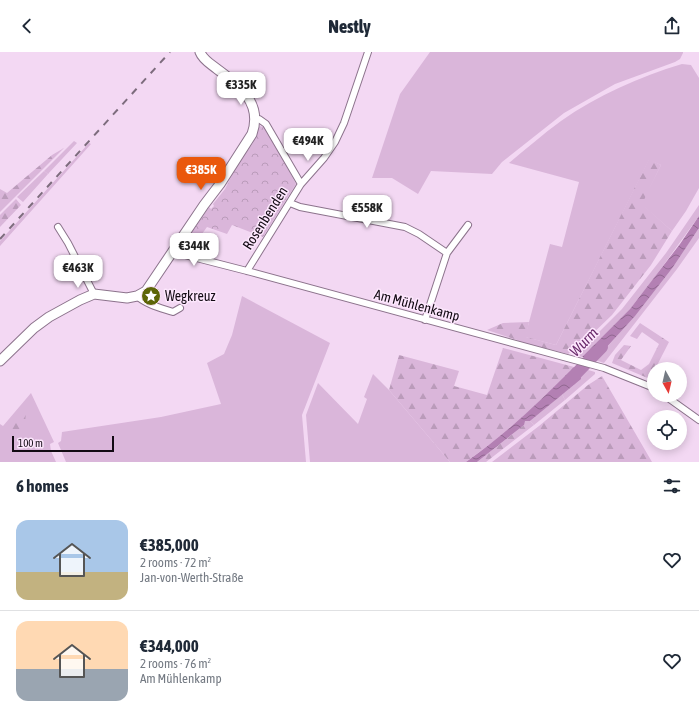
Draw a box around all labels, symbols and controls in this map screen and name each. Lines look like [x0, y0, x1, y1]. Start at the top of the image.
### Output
icon: back [16, 15, 38, 37]
icon: share [661, 15, 683, 37]
text: Nestly [328, 16, 371, 37]
pin: €335K [213, 72, 269, 106]
text: €335K [226, 77, 256, 92]
pin: €494K [280, 128, 336, 162]
text: €494K [293, 133, 323, 148]
pin: €385K [173, 157, 229, 191]
text: €385K [186, 162, 216, 177]
street label: Rosenbenden [239, 184, 291, 252]
pin: €558K [339, 195, 395, 229]
text: €558K [352, 200, 382, 215]
pin: €344K [166, 233, 222, 267]
text: €344K [179, 238, 209, 253]
pin: €463K [50, 255, 106, 289]
text: €463K [63, 260, 93, 275]
place icon: Wegkreuz [140, 285, 162, 307]
street label: Am Mühlenkamp [372, 286, 462, 324]
place label: Wegkreuz [165, 288, 216, 304]
water label: Wurm [566, 324, 601, 359]
north arrow [647, 362, 687, 402]
map controls [647, 362, 687, 450]
button: locate [647, 410, 687, 450]
scale bar [12, 434, 114, 453]
text: 100 m [18, 437, 43, 449]
icon: filters [661, 475, 683, 497]
text: 6 homes [16, 476, 69, 496]
text: €385,000 [140, 535, 199, 555]
icon: home [48, 536, 96, 584]
icon: heart [661, 549, 683, 571]
text: 2 rooms · 72 m² [140, 555, 211, 570]
text: Jan-von-Werth-Straße [140, 570, 243, 585]
text: €344,000 [140, 636, 199, 656]
icon: home [48, 637, 96, 685]
icon: heart [661, 650, 683, 672]
text: 2 rooms · 76 m² [140, 656, 211, 671]
text: Am Mühlenkamp [140, 671, 222, 686]

